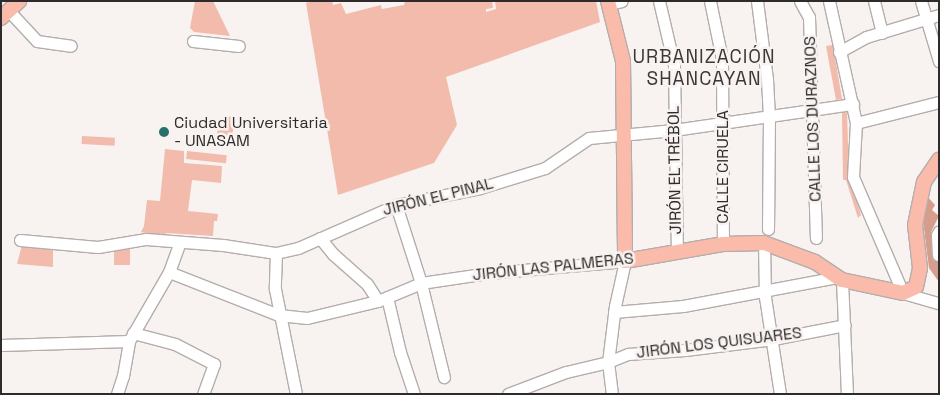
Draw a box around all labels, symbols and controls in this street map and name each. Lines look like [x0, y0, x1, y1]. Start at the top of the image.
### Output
street label: CALLE LOS DURAZNOS [801, 36, 825, 202]
district label: URBANIZACIÓN SHANCAYAN [631, 46, 777, 90]
street label: JIRÓN EL TRÉBOL [664, 105, 686, 235]
street label: CALLE CIRUELA [713, 110, 733, 224]
place label: Ciudad Universitaria - UNASAM [174, 113, 328, 151]
marker: Ciudad Universitaria - UNASAM [158, 126, 170, 138]
street label: JIRÓN EL PINAL [380, 174, 496, 220]
street label: JIRÓN LAS PALMERAS [471, 249, 635, 285]
street label: JIRÓN LOS QUISUARES [635, 323, 803, 363]

